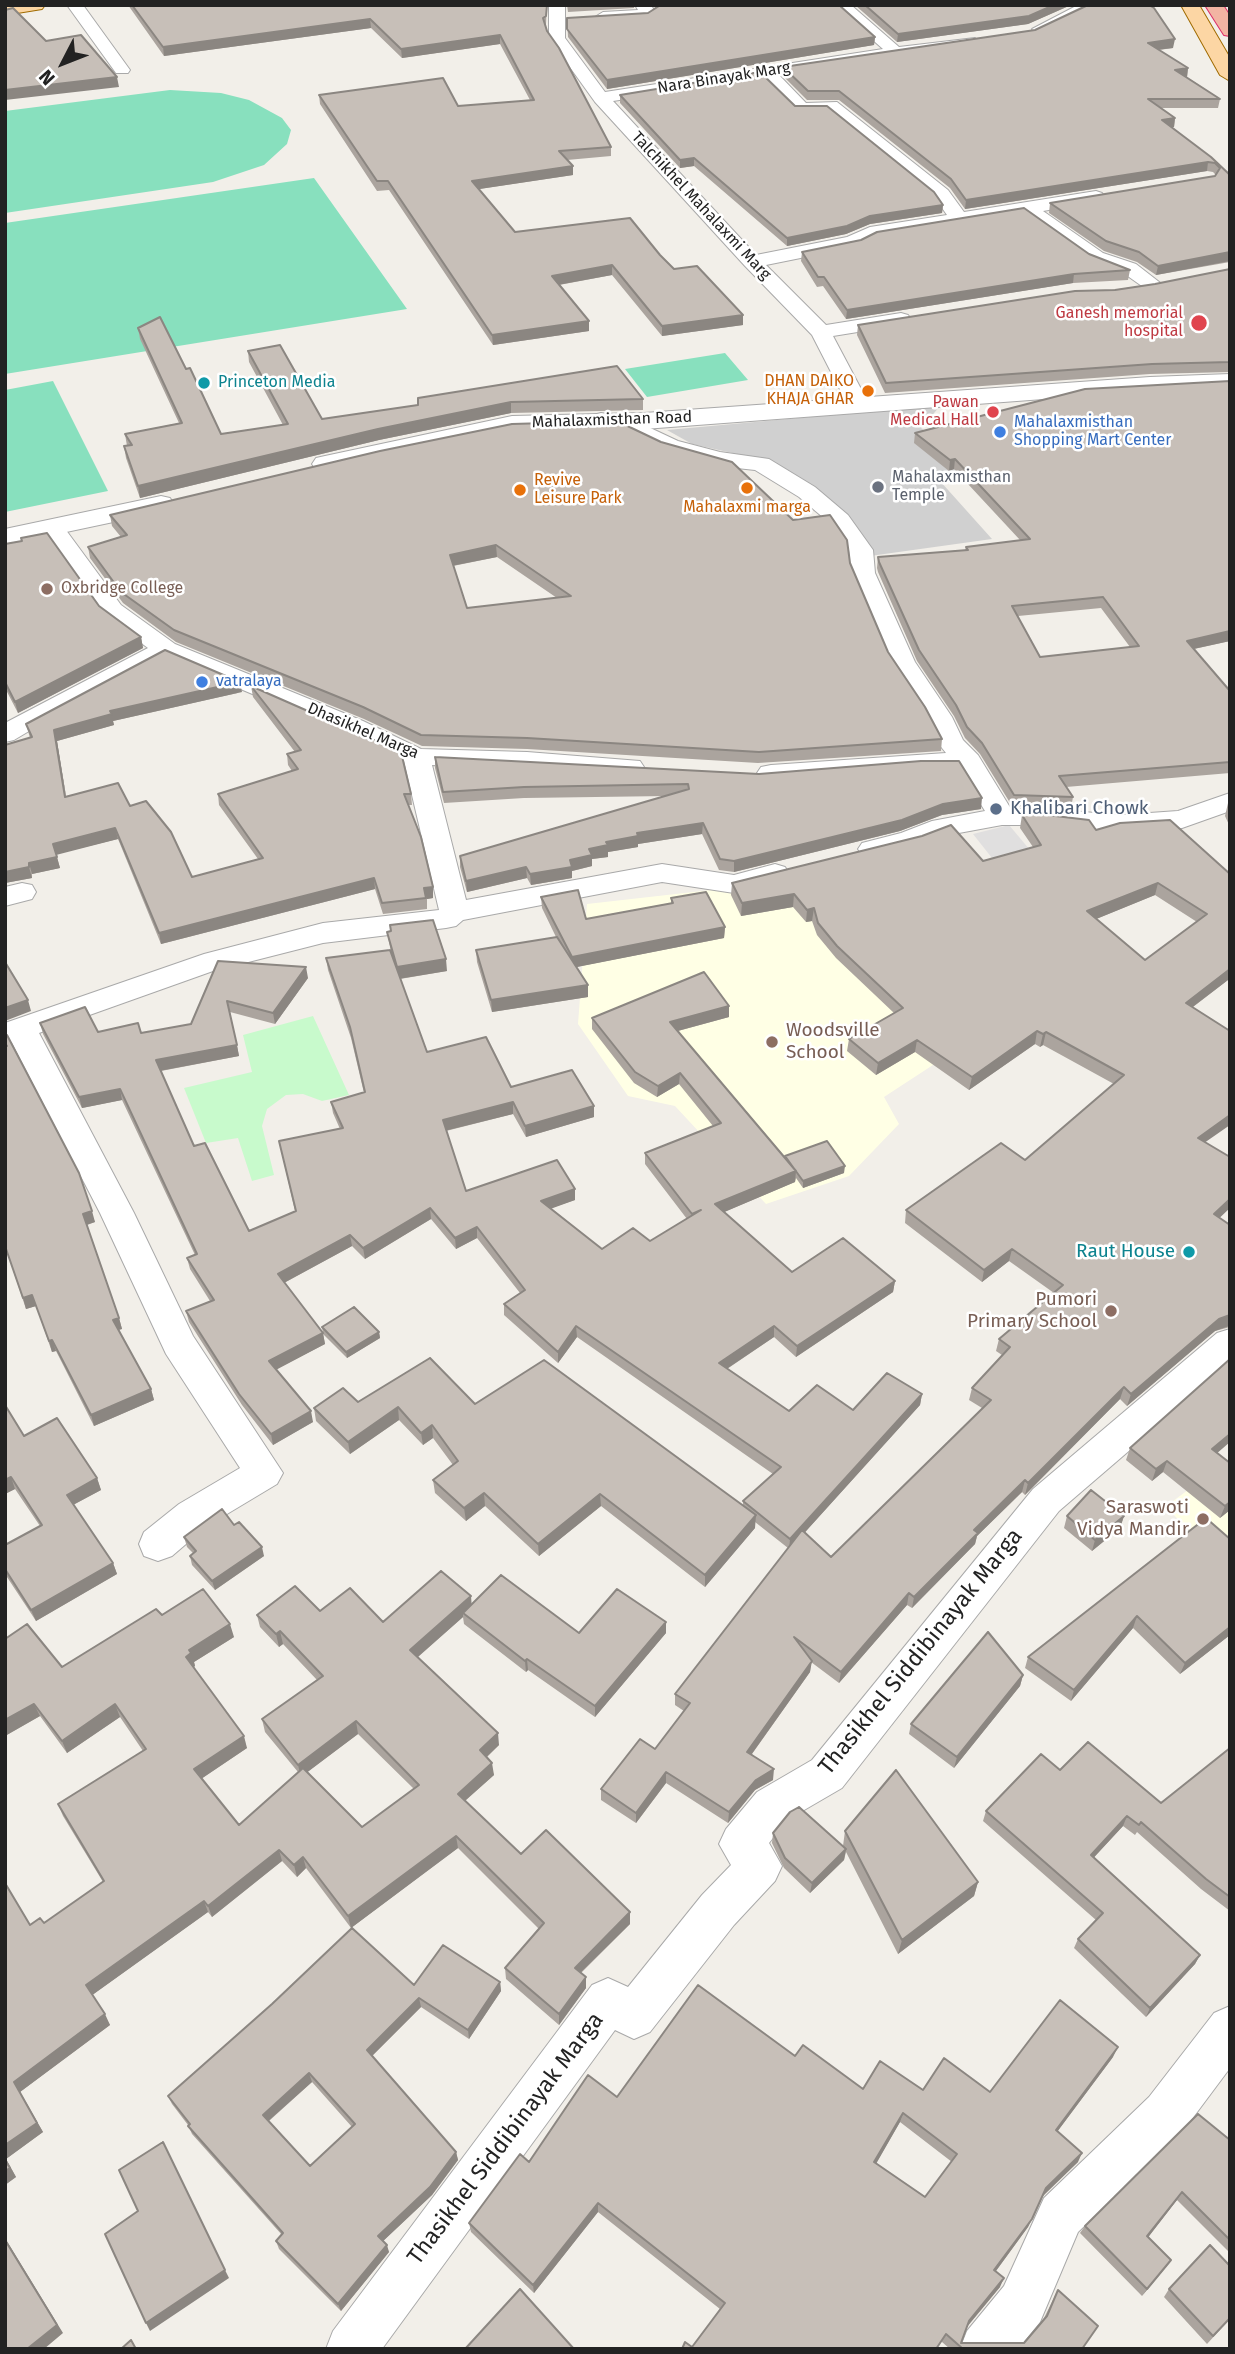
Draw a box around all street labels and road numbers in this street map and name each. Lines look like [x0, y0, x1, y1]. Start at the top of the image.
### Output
street label: Nara Binayak Marg [656, 58, 792, 98]
street label: Talchikhel Mahalaxmi Marg [627, 128, 775, 284]
street label: Mahalaxmisthan Road [532, 408, 692, 432]
street label: Dhasikhel Marga [304, 699, 422, 763]
street label: Thasikhel Siddibinayak Marga [813, 1523, 1029, 1781]
street label: Thasikhel Siddibinayak Marga [402, 2007, 610, 2271]

